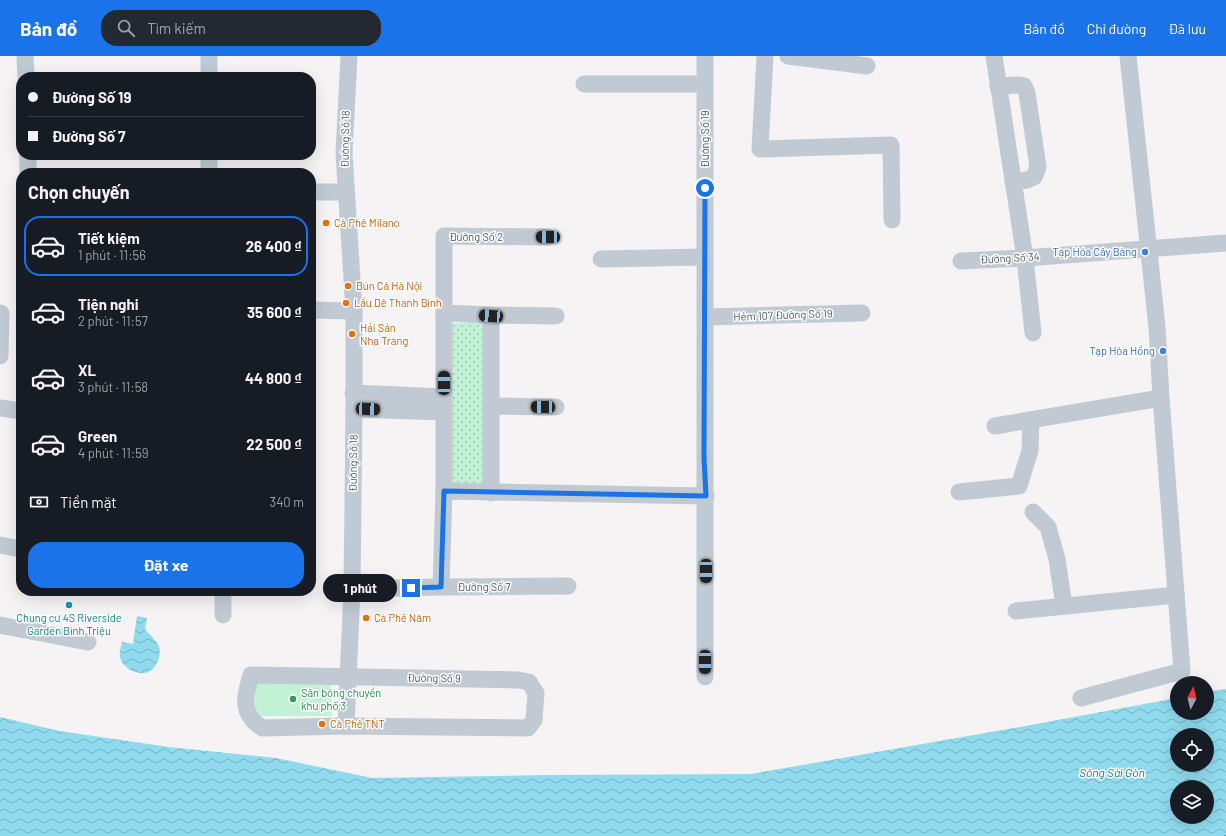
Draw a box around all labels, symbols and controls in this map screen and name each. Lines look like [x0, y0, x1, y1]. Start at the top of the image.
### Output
search box [101, 10, 381, 46]
text: Bản đồ [20, 17, 77, 40]
icon: search [115, 17, 137, 39]
text: Tìm kiếm [147, 19, 206, 37]
text: Bản đồ [1023, 20, 1065, 37]
text: Chỉ đường [1087, 20, 1146, 37]
text: Đã lưu [1168, 20, 1206, 37]
text: Đường Số 19 [52, 88, 131, 106]
street label: Đường Số 18 [338, 110, 352, 168]
street label: Đường Số 19 [698, 110, 711, 168]
text: Đường Số 7 [52, 127, 126, 145]
route start [696, 179, 714, 197]
text: Chọn chuyến [28, 181, 130, 203]
place label: Cà Phê Milano [334, 216, 400, 229]
marker: Cà Phê Milano [321, 218, 331, 228]
icon: car [30, 228, 66, 264]
text: Tiết kiệm [78, 229, 140, 247]
street label: Đường Số 2 [449, 230, 503, 243]
car [536, 231, 560, 243]
text: 26 400 ₫ [246, 237, 302, 255]
place label: Tạp Hóa Cây Bàng [1052, 245, 1137, 258]
text: 1 phút · 11:56 [78, 247, 146, 263]
marker: Tạp Hóa Cây Bàng [1140, 247, 1150, 257]
street label: Đường Số 34 [980, 249, 1040, 266]
place label: Bún Cá Hà Nội [356, 279, 423, 292]
marker: Bún Cá Hà Nội [343, 281, 353, 291]
icon: car [30, 294, 66, 330]
text: Tiện nghi [78, 295, 138, 313]
place label: Lẩu Dê Thanh Bình [354, 296, 442, 309]
marker: Lẩu Dê Thanh Bình [341, 298, 351, 308]
text: 35 600 ₫ [247, 303, 302, 321]
street label: Hẻm 107 Đường Số 19 [733, 306, 833, 323]
car [479, 309, 503, 323]
text: 2 phút · 11:57 [78, 313, 148, 329]
place label: Hải Sản Nha Trang [360, 321, 408, 347]
marker: Hải Sản Nha Trang [347, 329, 357, 339]
place label: Tạp Hóa Hồng [1089, 344, 1155, 357]
marker: Tạp Hóa Hồng [1158, 346, 1168, 356]
icon: car [30, 360, 66, 396]
text: XL [78, 361, 96, 379]
text: 44 800 ₫ [245, 369, 302, 387]
car [438, 371, 450, 395]
text: 3 phút · 11:58 [78, 379, 148, 395]
car [531, 401, 555, 413]
car [356, 403, 380, 415]
icon: car [30, 426, 66, 462]
text: Green [78, 427, 117, 445]
street label: Đường Số 18 [346, 434, 360, 492]
text: 22 500 ₫ [246, 435, 302, 453]
text: 4 phút · 11:59 [78, 445, 149, 461]
icon: cash [28, 491, 50, 513]
text: Tiền mặt [60, 493, 117, 511]
text: 340 m [269, 494, 304, 510]
button: Đặt xe [28, 542, 304, 588]
car [700, 559, 712, 583]
callout: 1 phút [323, 574, 397, 602]
route end [402, 579, 420, 597]
text: 1 phút [343, 580, 377, 596]
street label: Đường Số 7 [458, 580, 510, 593]
marker: Chung cư 4S Riverside Garden Bình Triệu [64, 600, 74, 610]
place label: Chung cư 4S Riverside Garden Bình Triệu [16, 611, 122, 637]
place label: Cà Phê Năm [374, 611, 431, 624]
marker: Cà Phê Năm [361, 613, 371, 623]
car [699, 650, 711, 674]
street label: Đường Số 9 [407, 671, 461, 684]
north arrow [1170, 676, 1214, 720]
map controls [1170, 676, 1214, 824]
place label: Sân bóng chuyền khu phố 3 [301, 686, 381, 712]
marker: Sân bóng chuyền khu phố 3 [288, 694, 298, 704]
place label: Cà Phê TNT [330, 717, 385, 730]
marker: Cà Phê TNT [317, 719, 327, 729]
button: locate [1170, 728, 1214, 772]
water label: Sông Sài Gòn [1079, 765, 1145, 779]
button: layers [1170, 780, 1214, 824]

